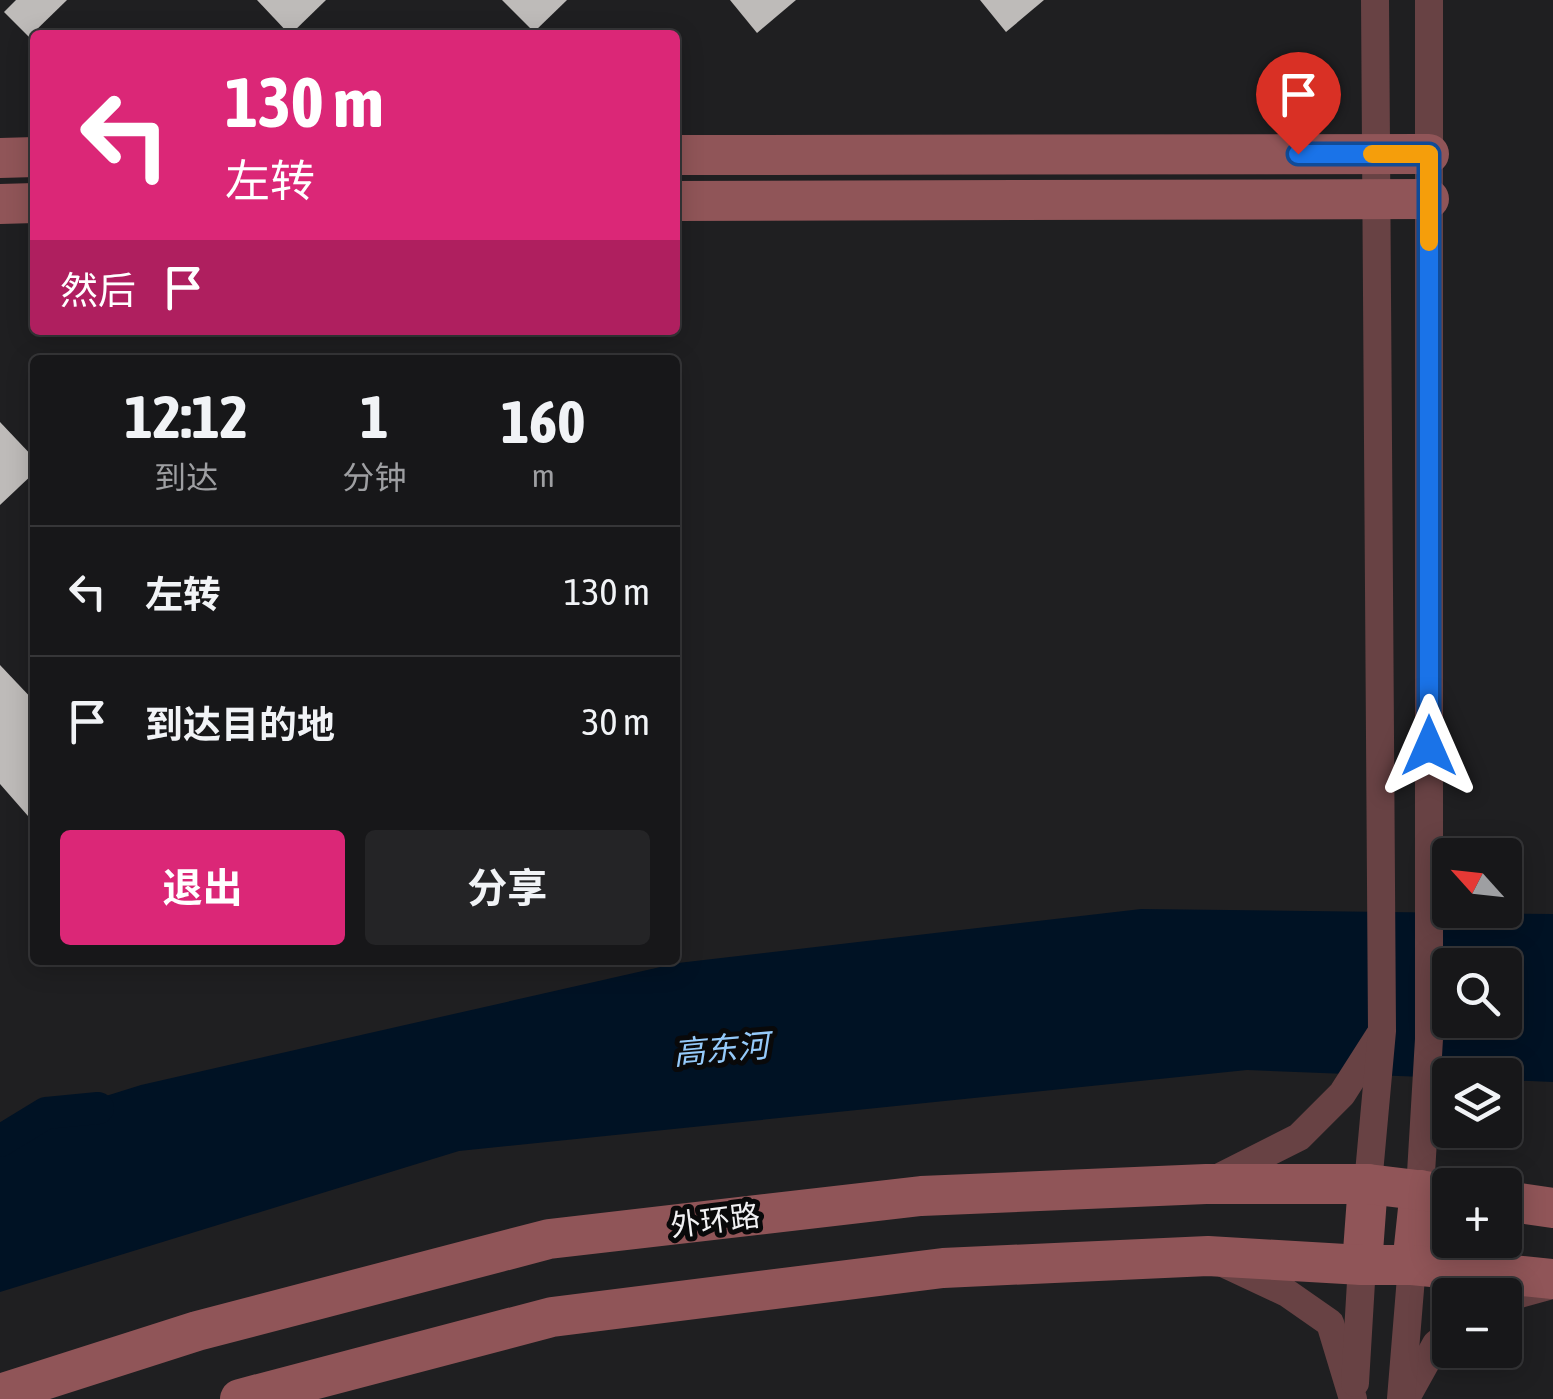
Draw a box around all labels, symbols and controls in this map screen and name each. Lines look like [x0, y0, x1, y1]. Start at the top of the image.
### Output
pin [1256, 52, 1341, 155]
text: 130 m [225, 62, 384, 142]
icon: arrive [1271, 67, 1326, 122]
icon: left [60, 70, 190, 200]
text: 左转 [225, 155, 315, 207]
icon: arrive [156, 260, 211, 315]
text: 然后 [60, 269, 136, 312]
text: 12:12 [124, 382, 248, 451]
text: 1 [360, 382, 389, 451]
text: 160 [501, 387, 586, 456]
text: m [532, 457, 555, 494]
text: 到达 [154, 459, 218, 496]
text: 分钟 [342, 459, 406, 496]
icon: left [60, 564, 115, 619]
text: 130 m [564, 570, 650, 613]
text: 左转 [145, 573, 221, 616]
icon: arrive [60, 694, 115, 749]
position arrow [1377, 694, 1481, 798]
text: 30 m [582, 700, 650, 743]
text: 到达目的地 [145, 703, 335, 746]
button: 退出 [60, 830, 345, 945]
button: 分享 [365, 830, 650, 945]
north arrow [1432, 838, 1522, 928]
map controls [1432, 838, 1522, 1368]
button: search [1432, 948, 1522, 1038]
water label: 高东河 [672, 1026, 776, 1072]
button: layers [1432, 1058, 1522, 1148]
button: + [1432, 1168, 1522, 1258]
street label: 外环路 [668, 1198, 762, 1242]
button: − [1432, 1278, 1522, 1368]

